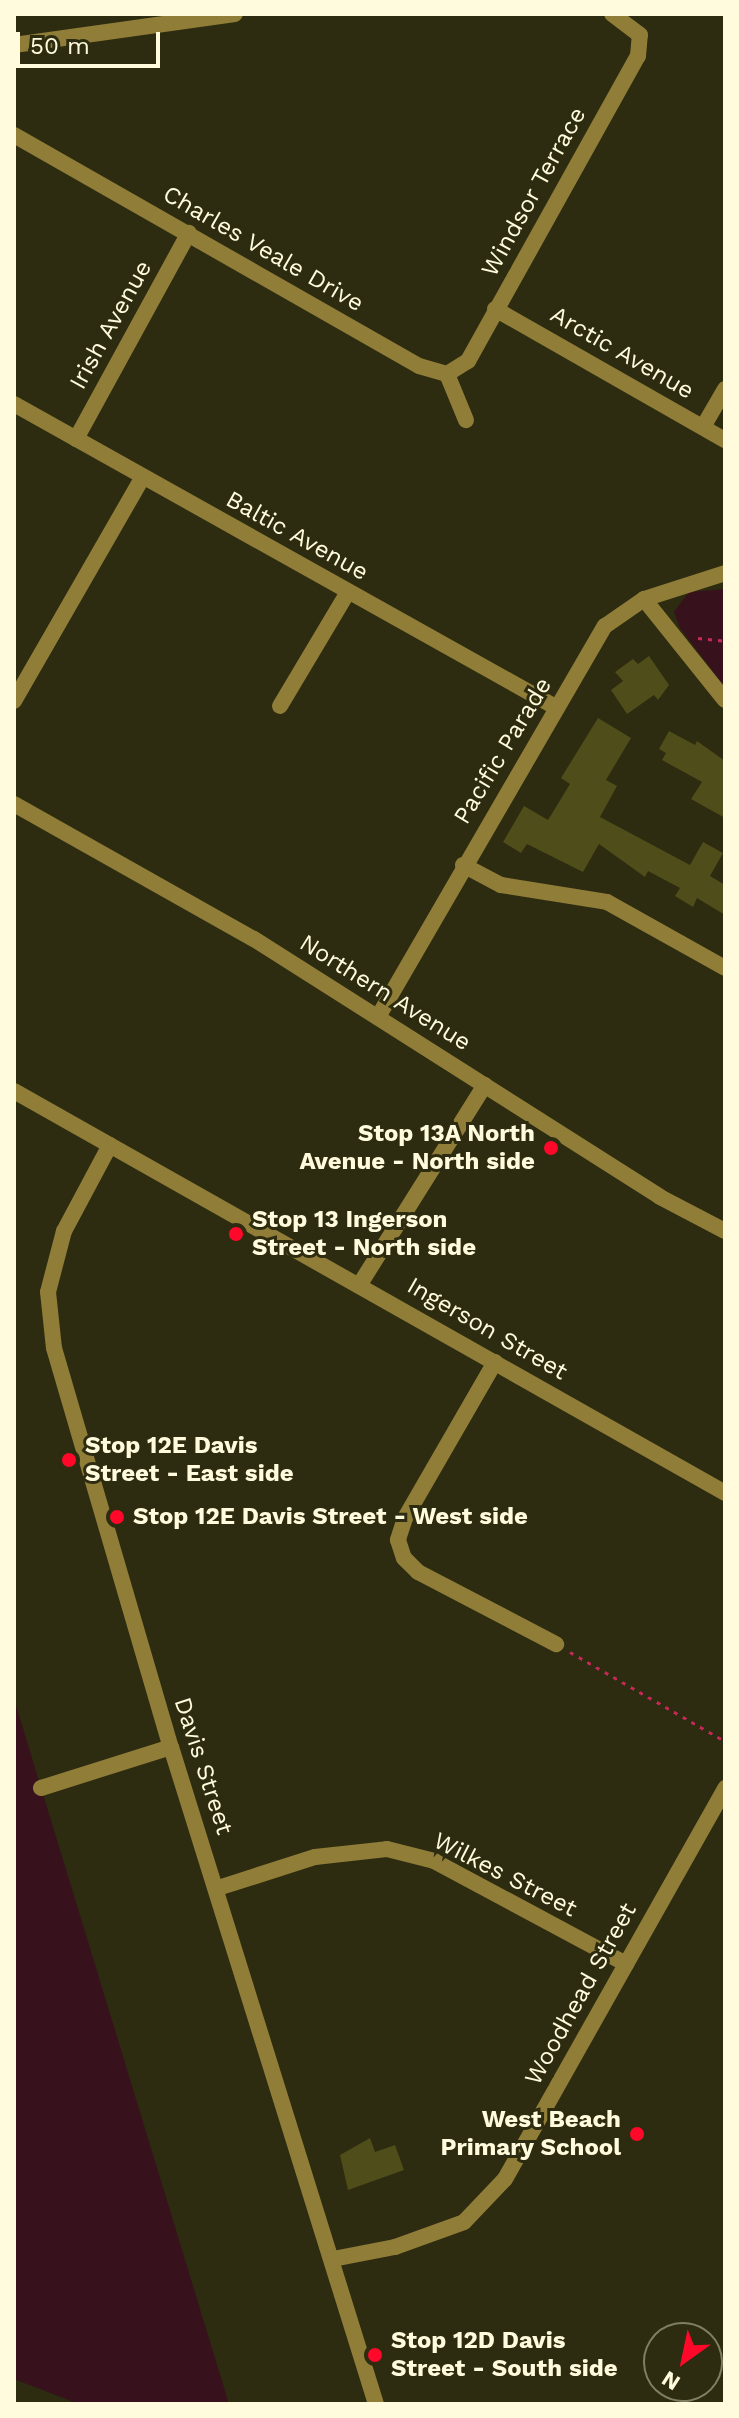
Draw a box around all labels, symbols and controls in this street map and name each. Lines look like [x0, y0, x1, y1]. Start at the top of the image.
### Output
scale bar [20, 16, 164, 66]
text: 50 m [30, 32, 90, 60]
street label: Windsor Terrace [475, 102, 593, 282]
street label: Charles Veale Drive [157, 180, 369, 318]
street label: Irish Avenue [64, 255, 158, 395]
street label: Arctic Avenue [545, 300, 699, 406]
street label: Baltic Avenue [220, 485, 374, 587]
street label: Pacific Parade [448, 673, 558, 829]
street label: Northern Avenue [294, 928, 476, 1058]
place label: Stop 13A North Avenue - North side [299, 1120, 535, 1176]
marker: Stop 13A North Avenue - North side [542, 1139, 560, 1157]
place label: Stop 13 Ingerson Street - North side [252, 1206, 476, 1262]
marker: Stop 13 Ingerson Street - North side [227, 1225, 245, 1243]
street label: Ingerson Street [402, 1272, 572, 1386]
place label: Stop 12E Davis Street - East side [85, 1432, 294, 1488]
marker: Stop 12E Davis Street - East side [60, 1451, 78, 1469]
place label: Stop 12E Davis Street - West side [133, 1503, 529, 1531]
marker: Stop 12E Davis Street - West side [108, 1508, 126, 1526]
street label: Davis Street [167, 1694, 239, 1838]
street label: Wilkes Street [429, 1827, 581, 1923]
street label: Woodhead Street [519, 1898, 643, 2090]
place label: West Beach Primary School [440, 2106, 621, 2162]
marker: West Beach Primary School [628, 2125, 646, 2143]
north arrow [643, 2322, 723, 2402]
place label: Stop 12D Davis Street - South side [391, 2327, 618, 2383]
marker: Stop 12D Davis Street - South side [366, 2346, 384, 2364]
text: N [657, 2366, 684, 2396]

